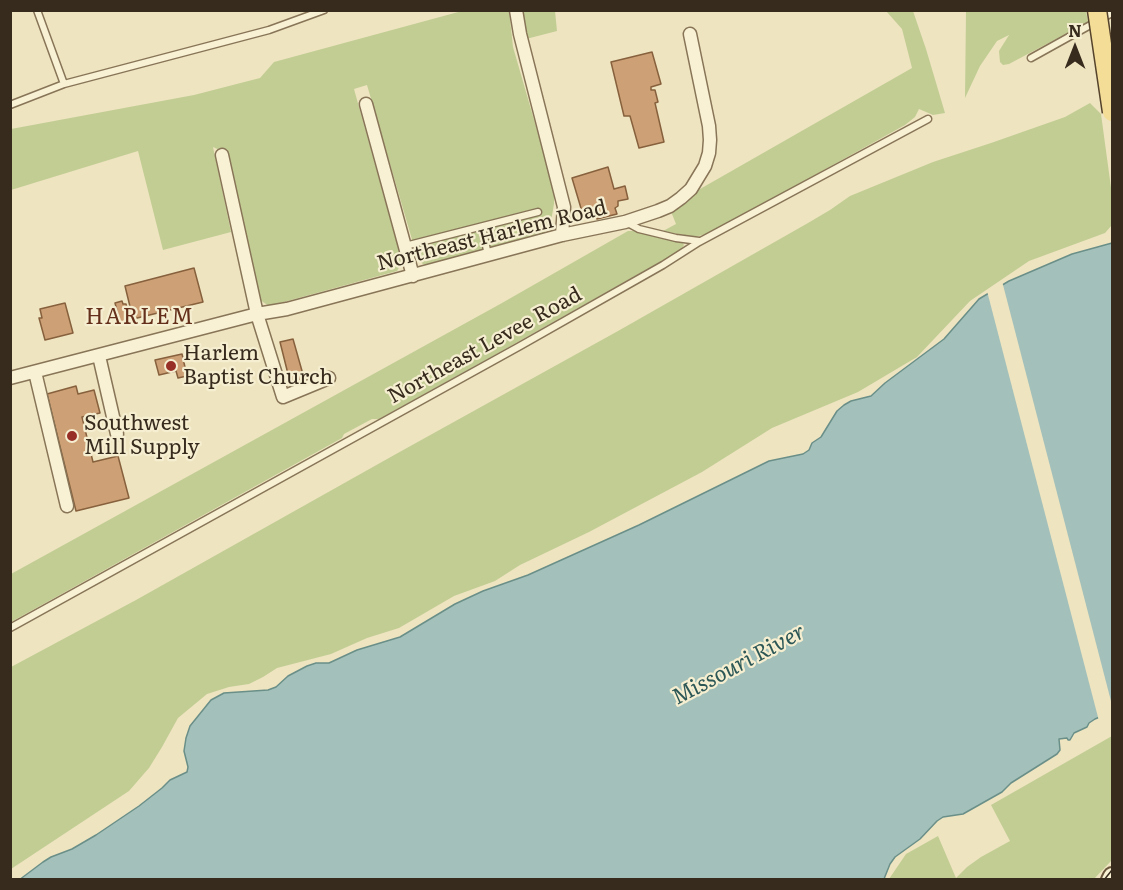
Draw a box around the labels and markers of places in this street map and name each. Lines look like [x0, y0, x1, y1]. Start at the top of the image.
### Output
place label: Harlem Baptist Church [183, 341, 333, 391]
marker: Harlem Baptist Church [164, 359, 178, 373]
place label: Southwest Mill Supply [84, 411, 200, 461]
marker: Southwest Mill Supply [65, 429, 79, 443]

